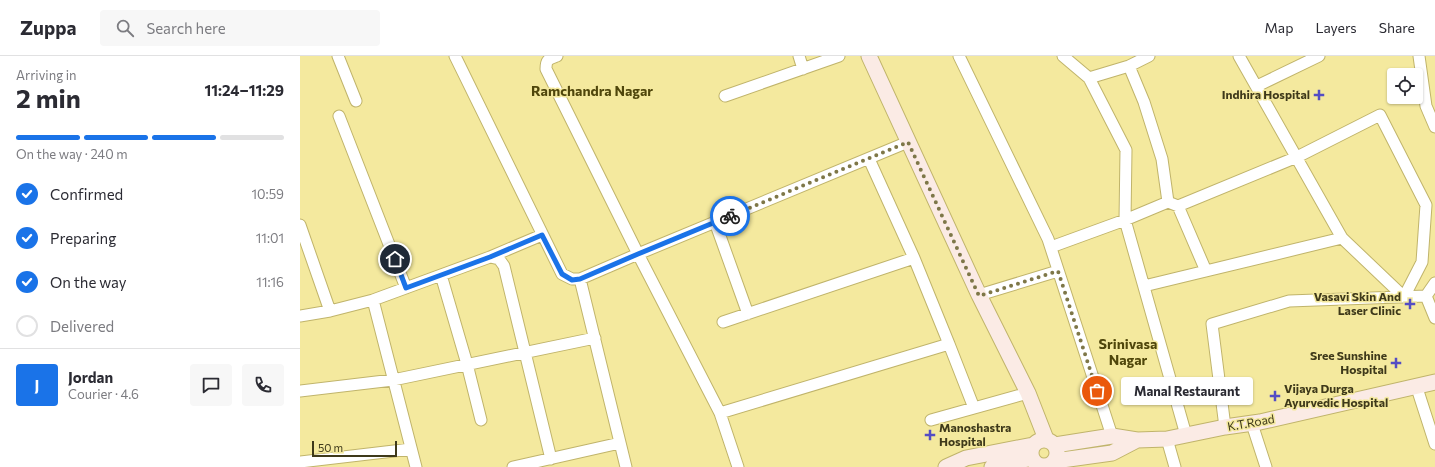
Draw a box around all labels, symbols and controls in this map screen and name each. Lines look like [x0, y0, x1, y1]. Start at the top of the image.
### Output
search box [100, 10, 380, 46]
text: Zuppa [20, 16, 76, 39]
icon: search [114, 17, 136, 39]
text: Search here [146, 19, 226, 37]
text: Map [1265, 19, 1293, 36]
text: Layers [1315, 19, 1357, 36]
text: Share [1379, 19, 1415, 36]
text: Arriving in [16, 67, 76, 83]
map controls [1387, 68, 1423, 104]
button: locate [1387, 68, 1423, 104]
text: 11:24–11:29 [204, 81, 284, 99]
text: 2 min [16, 82, 81, 113]
district label: Ramchandra Nagar [531, 82, 653, 99]
place label: Indhira Hospital [1222, 87, 1310, 101]
marker: Indhira Hospital [1313, 89, 1325, 101]
text: On the way · 240 m [16, 146, 128, 162]
icon: check [16, 183, 38, 205]
text: Confirmed [50, 185, 123, 203]
text: 10:59 [252, 186, 284, 202]
courier [710, 196, 750, 236]
icon: bike [719, 205, 741, 227]
icon: check [16, 227, 38, 249]
text: Preparing [50, 229, 116, 247]
text: 11:01 [256, 230, 284, 246]
pin [378, 242, 412, 276]
icon: home [384, 248, 406, 270]
icon: check [16, 271, 38, 293]
text: On the way [50, 273, 127, 291]
text: 11:16 [256, 274, 284, 290]
place label: Vasavi Skin And Laser Clinic [1314, 289, 1401, 317]
marker: Vasavi Skin And Laser Clinic [1404, 298, 1416, 310]
text: Delivered [50, 317, 114, 335]
district label: Srinivasa Nagar [1099, 335, 1157, 368]
place label: Sree Sunshine Hospital [1310, 348, 1387, 376]
marker: Sree Sunshine Hospital [1390, 357, 1402, 369]
button: chat [190, 364, 232, 406]
button: phone [242, 364, 284, 406]
text: Jordan [68, 368, 113, 386]
pin [1080, 374, 1114, 408]
text: J [35, 376, 39, 394]
callout: Manal Restaurant [1121, 377, 1253, 405]
icon: bag [1086, 380, 1108, 402]
place label: Vijaya Durga Ayurvedic Hospital [1284, 381, 1388, 409]
text: Manal Restaurant [1134, 383, 1240, 399]
text: Courier · 4.6 [68, 386, 139, 402]
marker: Vijaya Durga Ayurvedic Hospital [1269, 390, 1281, 402]
street label: K.T.Road [1226, 411, 1276, 433]
place label: Manoshastra Hospital [939, 420, 1011, 448]
marker: Manoshastra Hospital [924, 429, 936, 441]
scale bar [312, 439, 397, 458]
text: 50 m [318, 441, 343, 454]

